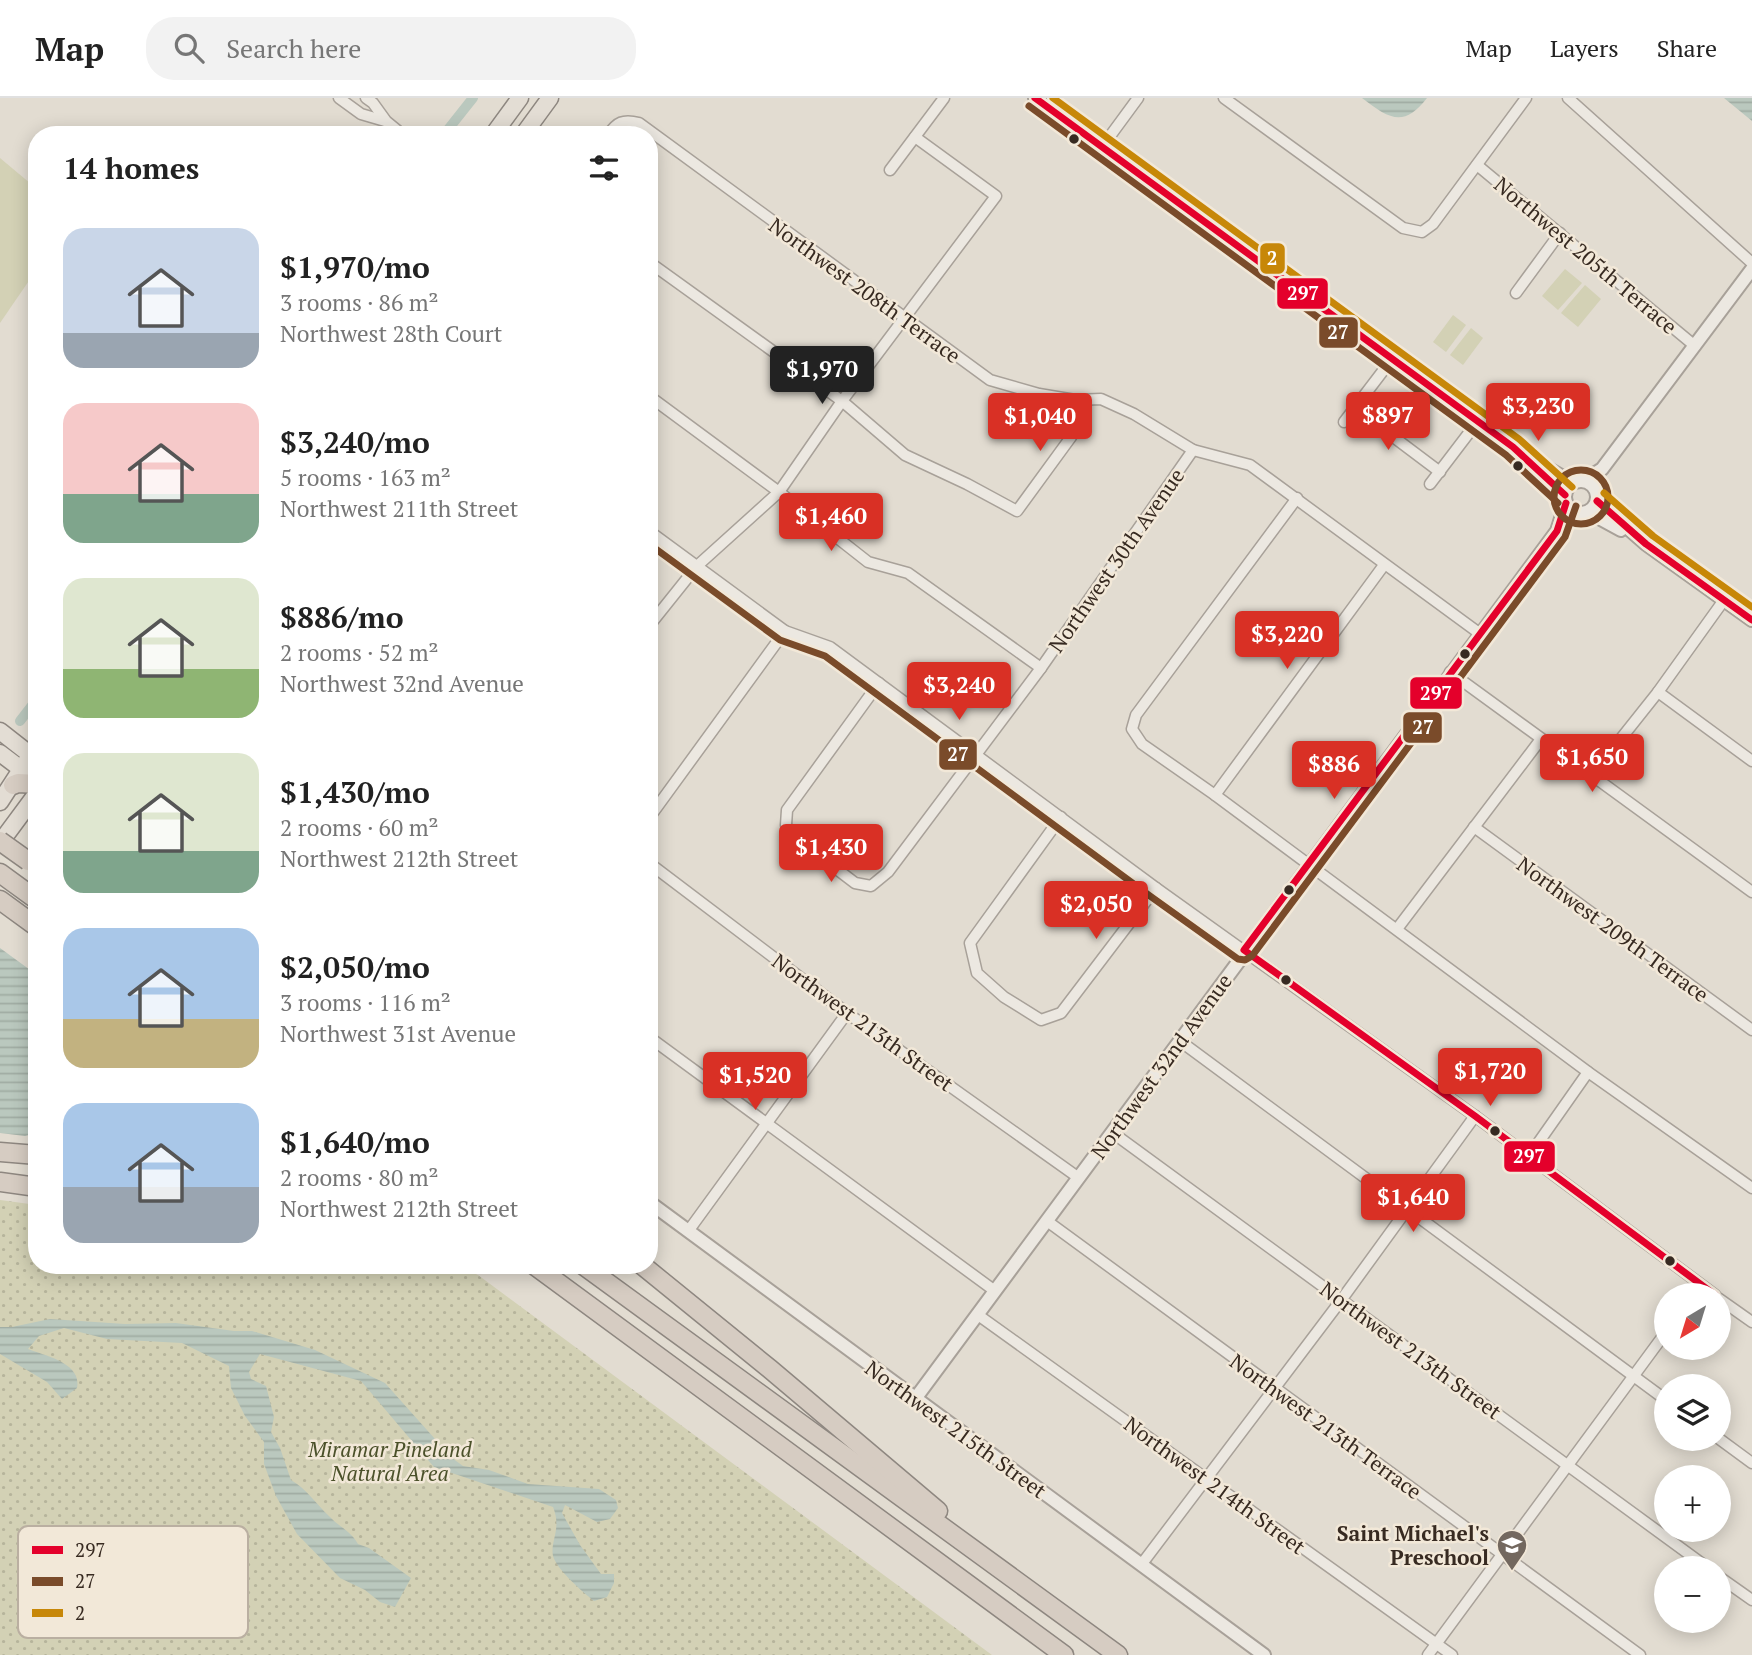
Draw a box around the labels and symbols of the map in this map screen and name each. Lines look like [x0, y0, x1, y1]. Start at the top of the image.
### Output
unlabelled marker [1067, 132, 1081, 146]
street label: Northwest 205th Terrace [1489, 170, 1683, 340]
street label: Northwest 208th Terrace [764, 211, 966, 369]
line badge: 2 [1259, 242, 1286, 275]
text: 2 [1267, 245, 1277, 270]
line badge: 297 [1276, 277, 1329, 310]
text: 297 [1287, 280, 1319, 305]
line badge: 27 [1318, 316, 1359, 349]
text: 27 [1327, 319, 1349, 344]
pin: $1,970 [765, 346, 879, 406]
pin: $3,230 [1481, 384, 1595, 443]
pin: $897 [1347, 392, 1429, 452]
pin: $1,040 [983, 394, 1097, 453]
unlabelled marker [1511, 459, 1525, 473]
street label: Northwest 30th Avenue [1042, 462, 1190, 658]
pin: $1,460 [774, 494, 888, 553]
pin: $3,220 [1230, 612, 1344, 671]
unlabelled marker [1458, 647, 1472, 661]
pin: $3,240 [902, 662, 1016, 722]
line badge: 297 [1409, 676, 1463, 710]
text: 297 [1420, 680, 1452, 705]
line badge: 27 [1402, 711, 1443, 744]
text: 27 [1412, 714, 1434, 739]
pin: $1,650 [1535, 734, 1649, 794]
line badge: 27 [938, 738, 978, 771]
text: 27 [947, 741, 969, 766]
pin: $886 [1293, 742, 1375, 801]
pin: $1,430 [774, 824, 888, 884]
street label: Northwest 209th Terrace [1512, 850, 1714, 1008]
pin: $2,050 [1039, 882, 1153, 941]
unlabelled marker [1282, 883, 1296, 897]
street label: Northwest 213th Street [767, 947, 959, 1097]
street label: Northwest 32nd Avenue [1084, 968, 1238, 1164]
unlabelled marker [1279, 973, 1293, 987]
pin: $1,720 [1433, 1048, 1547, 1108]
pin: $1,520 [698, 1052, 812, 1112]
unlabelled marker [1488, 1124, 1502, 1138]
line badge: 297 [1503, 1140, 1556, 1173]
text: 297 [1513, 1143, 1545, 1168]
pin: $1,640 [1356, 1174, 1470, 1234]
unlabelled marker [1663, 1254, 1677, 1268]
street label: Northwest 213th Street [1315, 1275, 1507, 1425]
north arrow [1654, 1283, 1731, 1360]
street label: Northwest 213th Terrace [1225, 1347, 1427, 1505]
street label: Northwest 215th Street [860, 1354, 1052, 1504]
street label: Northwest 214th Street [1119, 1410, 1311, 1560]
park label: Miramar Pineland Natural Area [307, 1435, 473, 1487]
place label: Saint Michael's Preschool [1337, 1519, 1489, 1571]
legend [18, 1526, 248, 1638]
school or university icon: Saint Michael's Preschool [1495, 1528, 1529, 1572]
text: 297 [75, 1537, 105, 1562]
text: 27 [75, 1568, 95, 1593]
text: 2 [75, 1600, 85, 1625]

